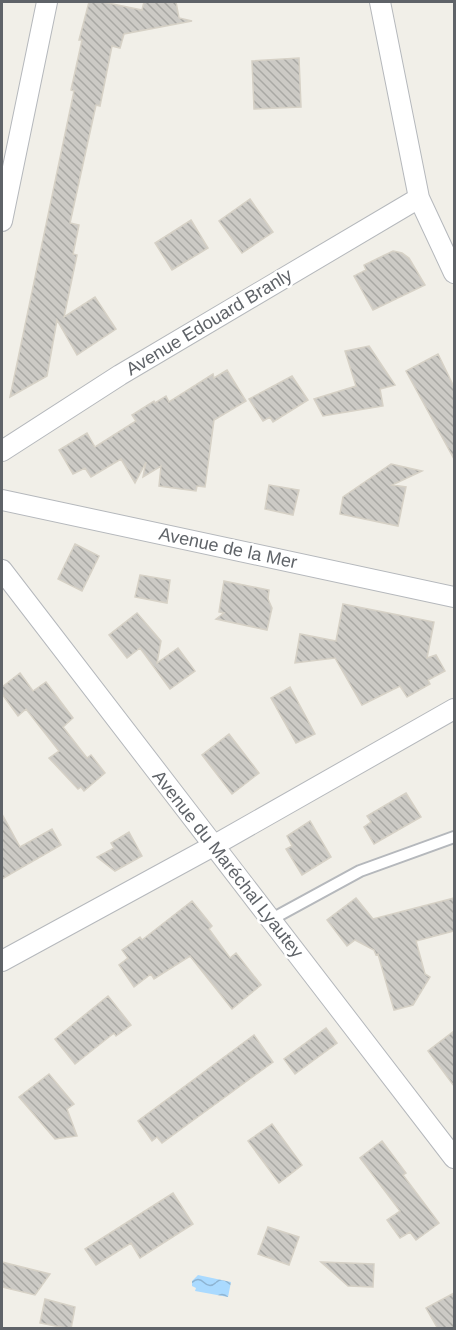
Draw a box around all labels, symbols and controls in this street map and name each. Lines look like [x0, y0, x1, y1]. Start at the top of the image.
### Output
street label: Avenue Edouard Branly [122, 265, 296, 379]
street label: Avenue de la Mer [157, 524, 299, 572]
street label: Avenue du Maréchal Lyautey [149, 766, 307, 962]

